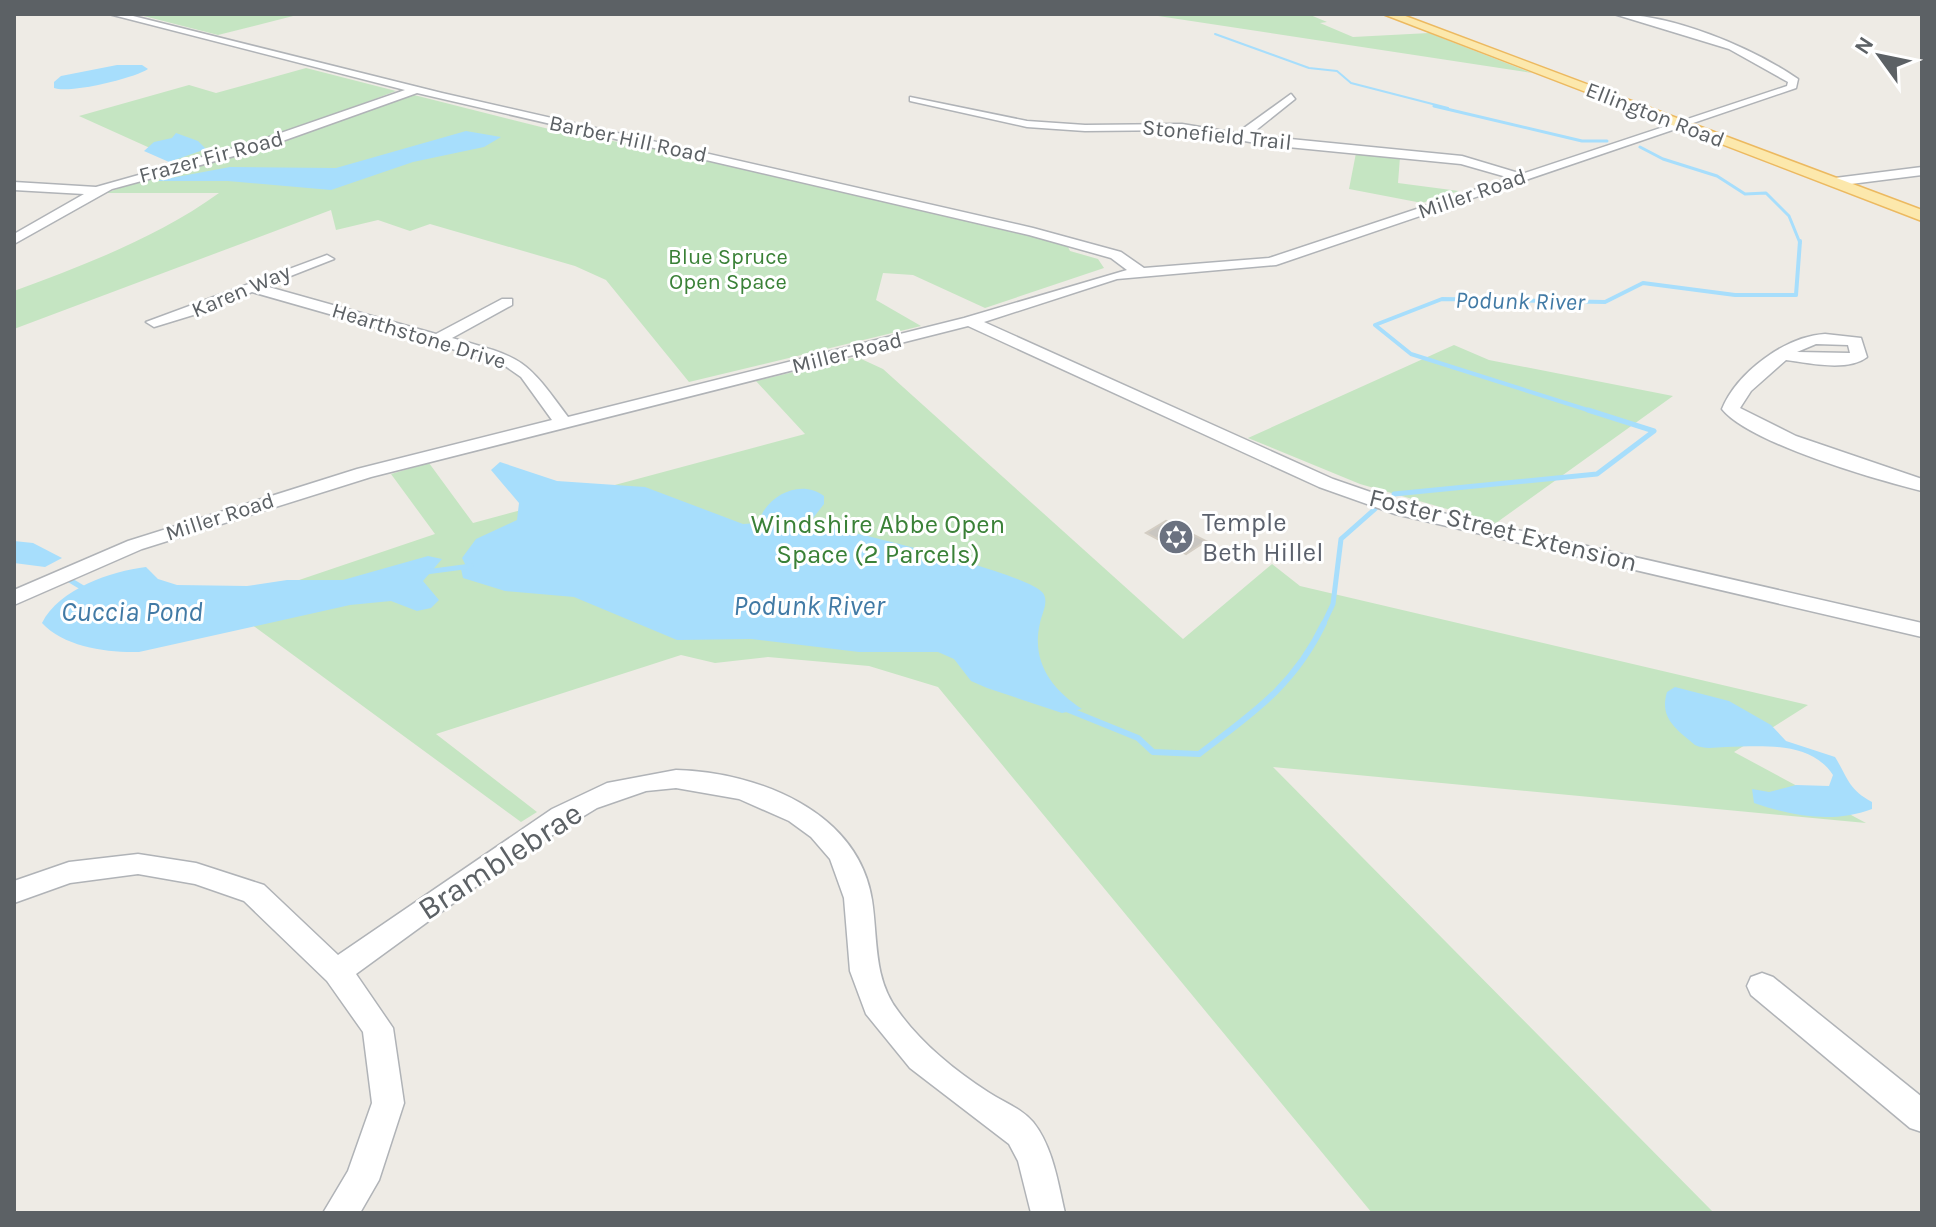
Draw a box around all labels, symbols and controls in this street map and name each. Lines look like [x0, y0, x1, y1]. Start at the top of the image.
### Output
north arrow [1840, 16, 1920, 96]
text: N [1849, 32, 1879, 59]
street label: Ellington Road [1582, 77, 1728, 153]
street label: Barber Hill Road [547, 110, 709, 168]
street label: Stonefield Trail [1141, 114, 1293, 156]
street label: Frazer Fir Road [136, 125, 286, 189]
street label: Miller Road [1415, 163, 1529, 225]
park label: Blue Spruce Open Space [668, 244, 788, 295]
street label: Karen Way [188, 259, 294, 323]
water label: Podunk River [1455, 286, 1586, 316]
street label: Hearthstone Drive [329, 297, 509, 375]
street label: Miller Road [789, 327, 905, 379]
street label: Foster Street Extension [1366, 482, 1640, 578]
street label: Miller Road [162, 487, 278, 547]
place label: Temple Beth Hillel [1202, 507, 1323, 568]
park label: Windshire Abbe Open Space (2 Parcels) [751, 509, 1005, 570]
synagogue icon: Temple Beth Hillel [1157, 518, 1195, 556]
water label: Podunk River [733, 589, 886, 622]
water label: Cuccia Pond [61, 595, 203, 628]
street label: Bramblebrae [411, 794, 589, 928]

